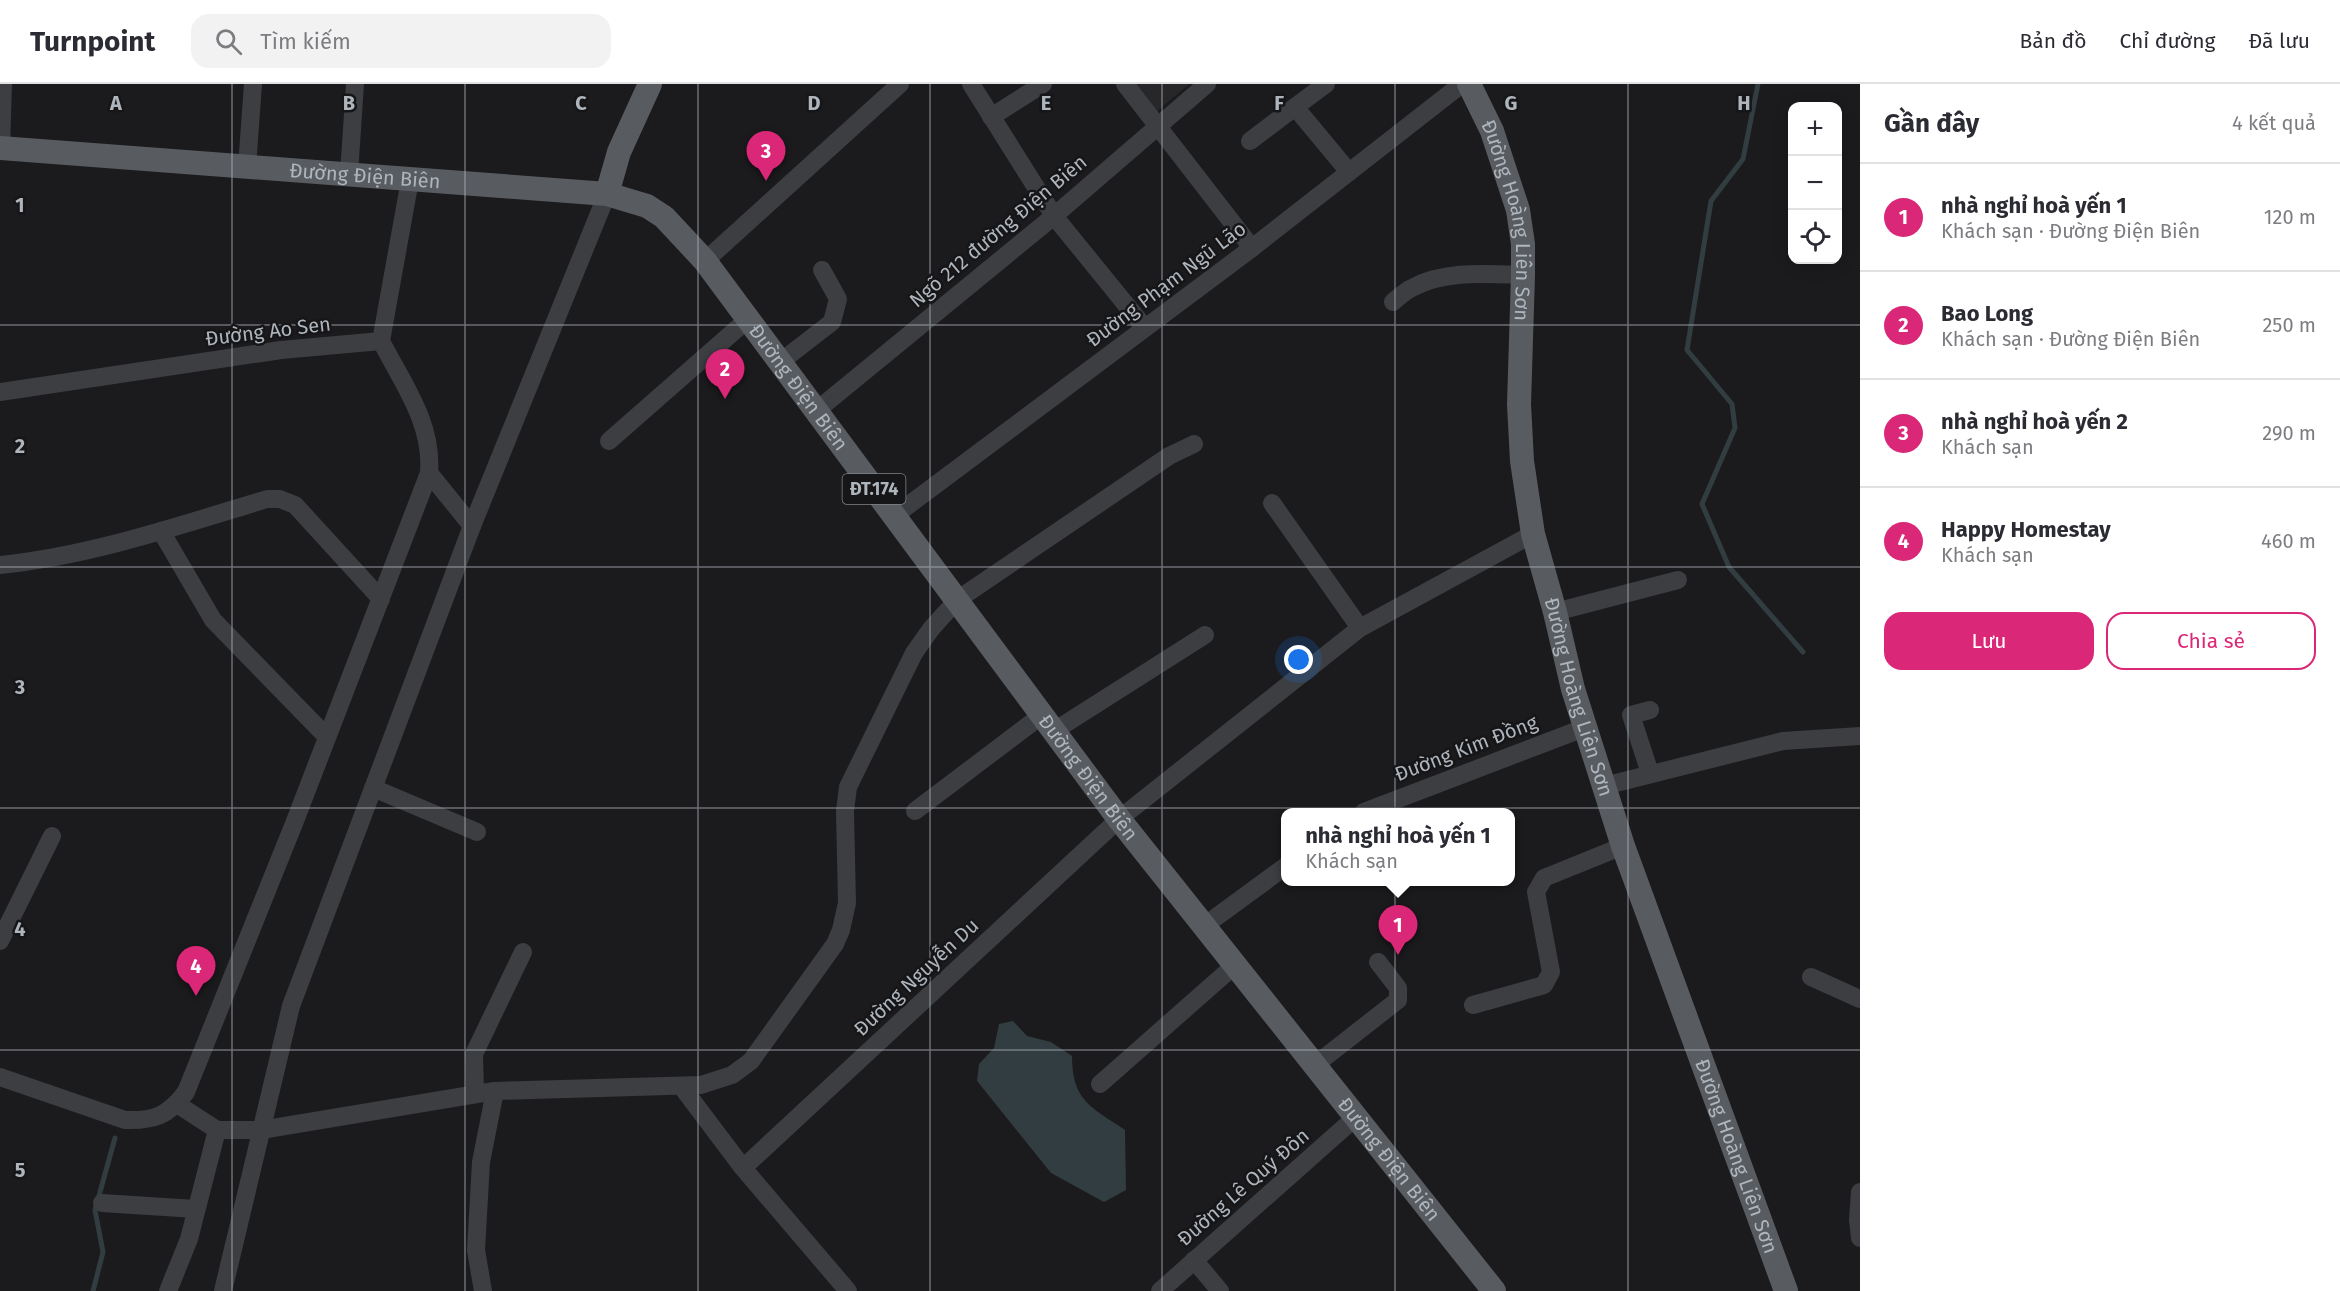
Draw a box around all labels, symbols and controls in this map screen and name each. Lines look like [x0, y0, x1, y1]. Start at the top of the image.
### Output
search box [191, 14, 611, 68]
text: Turnpoint [30, 25, 155, 58]
icon: search [212, 25, 245, 58]
text: Tìm kiếm [260, 28, 351, 55]
text: Bản đồ [2019, 28, 2086, 54]
text: Chỉ đường [2119, 28, 2215, 54]
text: Đã lưu [2248, 28, 2310, 54]
text: A [109, 91, 123, 115]
text: B [343, 91, 355, 115]
text: C [575, 91, 587, 115]
text: D [807, 91, 821, 115]
text: E [1041, 91, 1051, 115]
text: F [1274, 91, 1284, 115]
text: G [1505, 91, 1517, 115]
text: H [1737, 91, 1751, 115]
map controls [1788, 102, 1842, 264]
button: + [1788, 102, 1842, 156]
text: Gần đây [1884, 108, 1979, 139]
text: 4 kết quả [2232, 111, 2316, 135]
street label: Đường Hoàng Liên Sơn [1476, 116, 1535, 321]
pin: 3 [746, 132, 786, 181]
street label: Ngõ 212 đường Điện Biên [904, 150, 1092, 312]
button: − [1788, 156, 1842, 210]
street label: Đường Điện Biên [289, 158, 441, 193]
text: nhà nghỉ hoà yến 1 [1941, 192, 2127, 219]
text: 1 [15, 193, 25, 217]
text: 1 [1899, 205, 1908, 229]
text: 120 m [2264, 205, 2316, 229]
button: locate [1788, 210, 1842, 264]
street label: Đường Phạm Ngũ Lão [1082, 216, 1250, 352]
text: Khách sạn · Đường Điện Biên [1941, 219, 2200, 243]
text: Bao Long [1941, 300, 2033, 327]
street label: Đường Ao Sen [204, 311, 332, 351]
text: 2 [1898, 313, 1909, 337]
text: 250 m [2262, 313, 2316, 337]
street label: Đường Điện Biên [744, 319, 853, 455]
text: Khách sạn · Đường Điện Biên [1941, 327, 2200, 351]
pin: 2 [706, 350, 744, 399]
text: nhà nghỉ hoà yến 2 [1941, 408, 2128, 435]
text: 3 [1898, 421, 1909, 445]
text: 290 m [2262, 421, 2316, 445]
text: 2 [15, 434, 25, 458]
text: Khách sạn [1941, 435, 2034, 459]
road number: ĐT.174 [842, 474, 906, 504]
text: Happy Homestay [1941, 516, 2111, 543]
text: 4 [1898, 529, 1909, 553]
text: 460 m [2261, 529, 2316, 553]
text: Khách sạn [1941, 543, 2034, 567]
street label: Đường Hoàng Liên Sơn [1539, 595, 1618, 799]
button: Lưu [1884, 612, 2094, 670]
button: Chia sẻ [2106, 612, 2316, 670]
your location [1284, 645, 1313, 674]
text: 3 [14, 675, 25, 699]
street label: Đường Điện Biên [1033, 710, 1143, 845]
street label: Đường Kim Đồng [1391, 710, 1541, 786]
popup [1281, 808, 1515, 886]
text: nhà nghỉ hoà yến 1 [1305, 822, 1491, 849]
text: Khách sạn [1305, 849, 1398, 873]
pin: 1 [1378, 906, 1418, 955]
street label: Đường Nguyễn Du [849, 913, 983, 1041]
text: 4 [14, 917, 26, 941]
pin: 4 [176, 946, 216, 996]
street label: Đường Hoàng Liên Sơn [1690, 1055, 1783, 1257]
street label: Đường Điện Biên [1333, 1092, 1446, 1226]
street label: Đường Lê Quý Đôn [1172, 1123, 1314, 1251]
text: 5 [15, 1158, 26, 1182]

